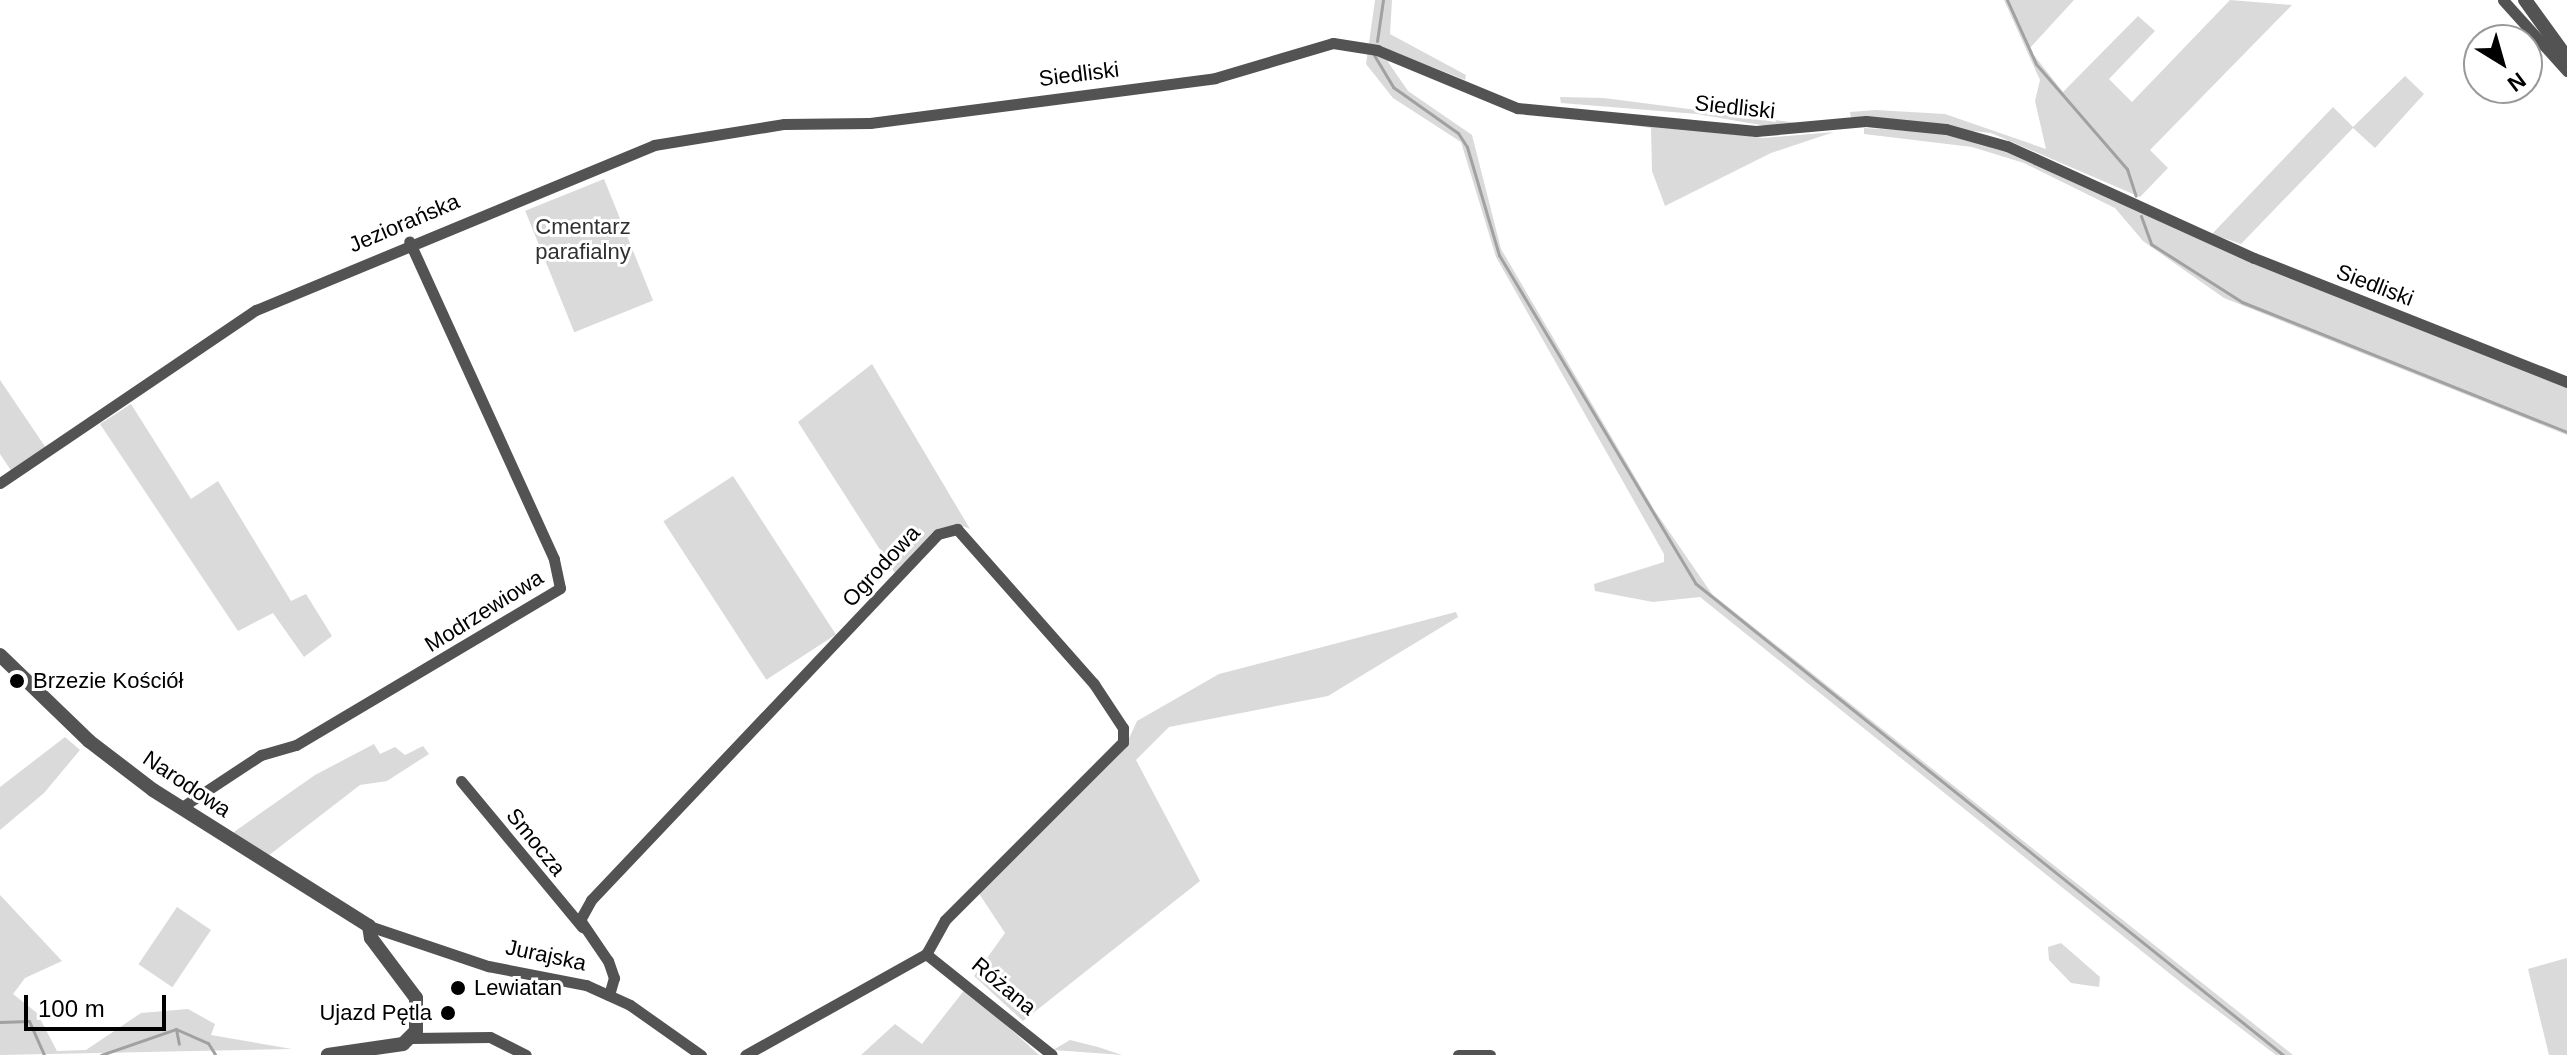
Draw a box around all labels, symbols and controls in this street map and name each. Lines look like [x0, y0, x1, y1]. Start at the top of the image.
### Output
north arrow [2463, 24, 2543, 104]
street label: Siedliski [1037, 56, 1121, 92]
text: N [2503, 67, 2530, 97]
street label: Siedliski [1693, 90, 1777, 124]
street label: Jeziorańska [345, 188, 463, 258]
park label: Cmentarz parafialny [535, 213, 631, 264]
street label: Siedliski [2333, 258, 2417, 312]
street label: Ogrodowa [837, 520, 925, 612]
street label: Modrzewiowa [420, 564, 548, 658]
place label: Brzezie Kościół [33, 668, 183, 694]
marker: Brzezie Kościół [8, 672, 26, 690]
street label: Narodowa [138, 745, 236, 823]
street label: Smocza [501, 803, 571, 881]
street label: Jurajska [503, 934, 589, 976]
street label: Różana [966, 952, 1042, 1020]
place label: Lewiatan [474, 975, 562, 1001]
scale bar [28, 979, 170, 1029]
marker: Lewiatan [449, 979, 467, 997]
text: 100 m [38, 995, 105, 1022]
place label: Ujazd Pętla [319, 1000, 432, 1026]
marker: Ujazd Pętla [439, 1004, 457, 1022]

